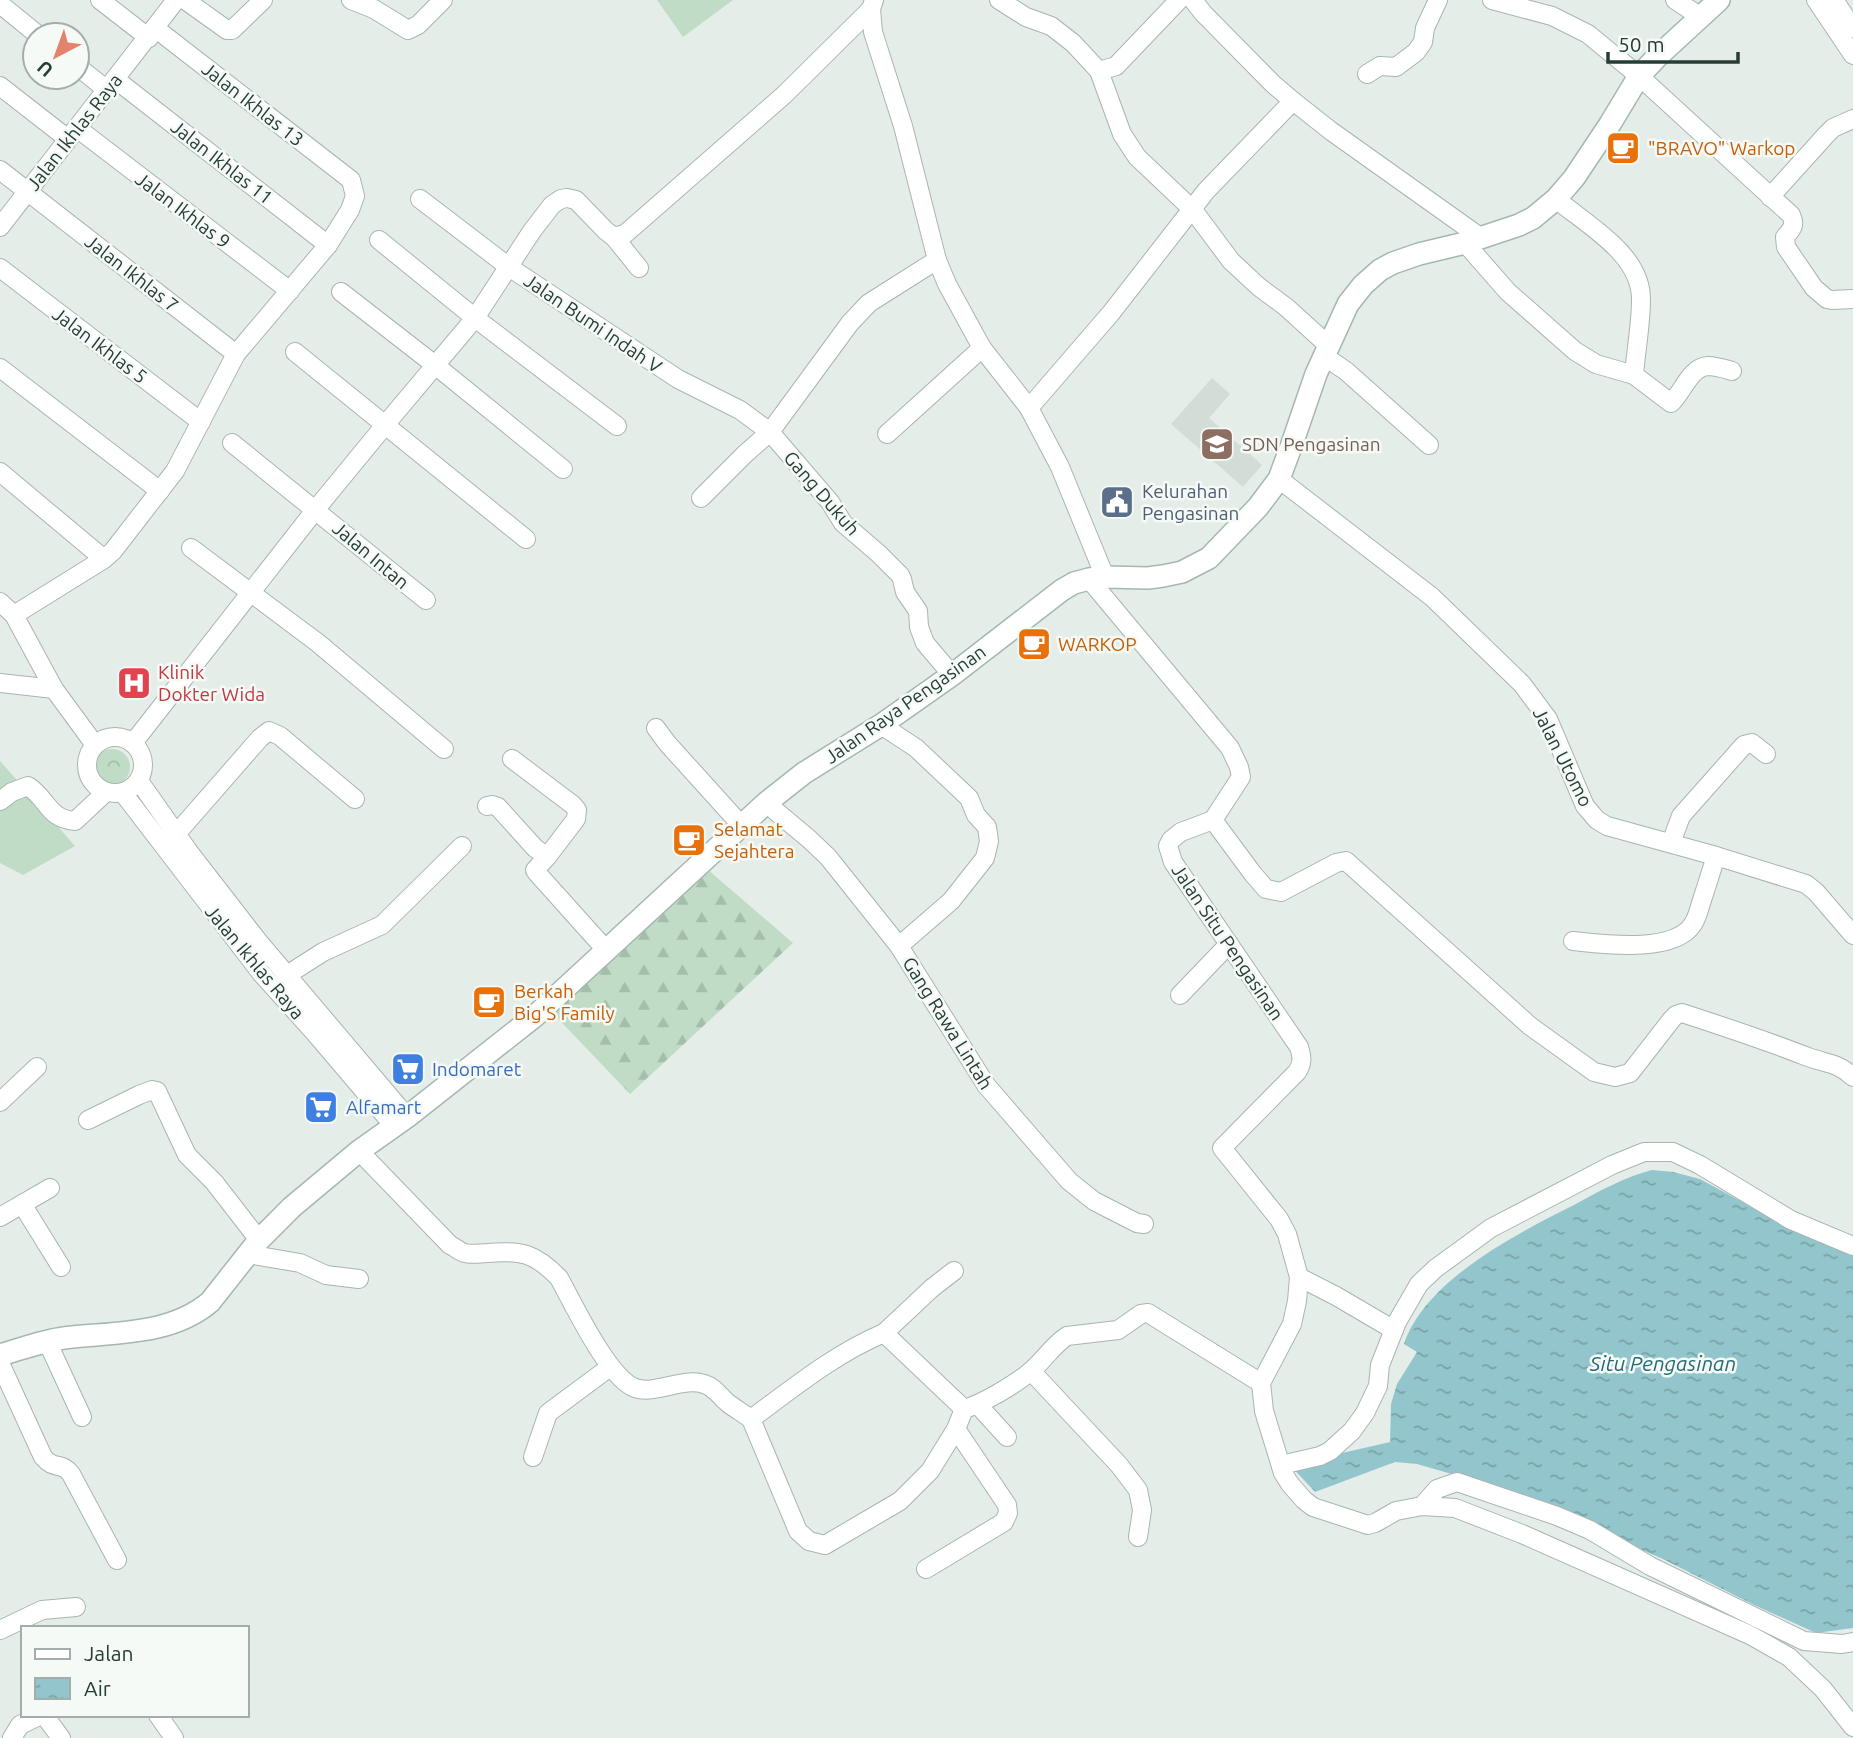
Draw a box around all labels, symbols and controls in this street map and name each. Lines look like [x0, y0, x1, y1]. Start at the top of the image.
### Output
north arrow [21, 21, 91, 91]
scale bar [1608, 21, 1738, 65]
text: 50 m [1618, 32, 1665, 56]
text: U [33, 56, 57, 82]
street label: Jalan Ikhlas 13 [198, 57, 308, 151]
street label: Jalan Ikhlas Raya [22, 69, 126, 195]
street label: Jalan Ikhlas 11 [167, 115, 277, 209]
cafe icon: "BRAVO" Warkop [1604, 129, 1642, 167]
place label: "BRAVO" Warkop [1648, 137, 1795, 159]
street label: Jalan Ikhlas 9 [131, 167, 235, 253]
street label: Jalan Ikhlas 7 [81, 230, 183, 316]
street label: Jalan Bumi Indah V [520, 269, 666, 377]
street label: Jalan Ikhlas 5 [48, 302, 152, 388]
school or university icon: SDN Pengasinan [1198, 425, 1236, 463]
place label: SDN Pengasinan [1242, 433, 1381, 455]
street label: Gang Dukuh [780, 447, 864, 539]
place label: Kelurahan Pengasinan [1142, 480, 1239, 524]
public building icon: Kelurahan Pengasinan [1098, 483, 1136, 521]
street label: Jalan Intan [328, 517, 414, 593]
cafe icon: WARKOP [1015, 625, 1053, 663]
place label: WARKOP [1058, 633, 1137, 655]
street label: Jalan Raya Pengasinan [820, 640, 990, 768]
place label: Klinik Dokter Wida [158, 661, 265, 705]
hospital icon: Klinik Dokter Wida [115, 664, 153, 702]
street label: Jalan Utomo [1529, 704, 1597, 810]
place label: Selamat Sejahtera [714, 818, 795, 862]
cafe icon: Selamat Sejahtera [670, 821, 708, 859]
street label: Jalan Situ Pengasinan [1168, 860, 1288, 1024]
street label: Jalan Ikhlas Raya [201, 900, 309, 1024]
street label: Gang Rawa Lintah [898, 953, 998, 1093]
place label: Berkah Big'S Family [514, 980, 615, 1024]
cafe icon: Berkah Big'S Family [470, 983, 508, 1021]
supermarket icon: Indomaret [389, 1050, 427, 1088]
place label: Indomaret [432, 1058, 522, 1080]
supermarket icon: Alfamart [302, 1088, 340, 1126]
place label: Alfamart [346, 1096, 422, 1118]
water label: Situ Pengasinan [1589, 1351, 1736, 1375]
legend [21, 1626, 248, 1717]
text: Jalan [84, 1641, 133, 1665]
text: Air [84, 1676, 111, 1700]

